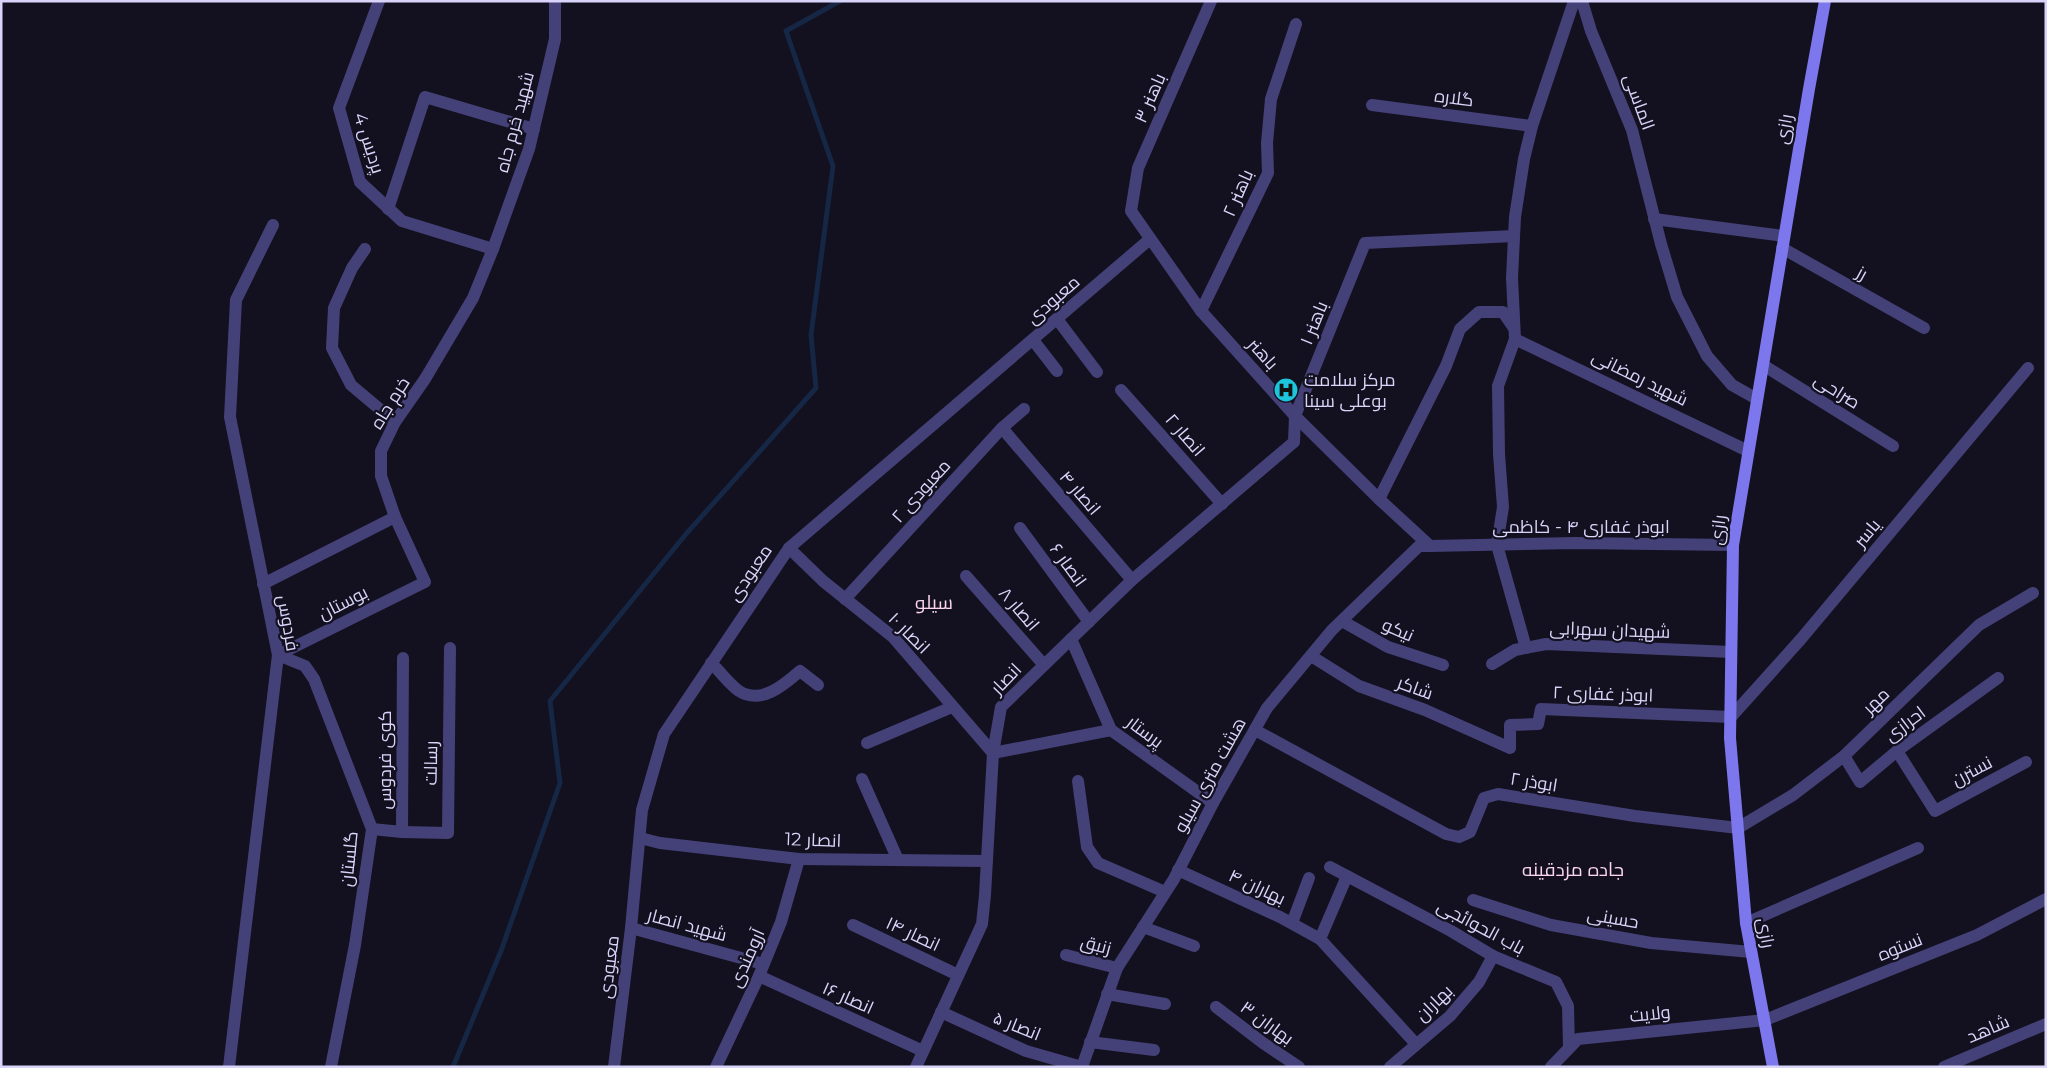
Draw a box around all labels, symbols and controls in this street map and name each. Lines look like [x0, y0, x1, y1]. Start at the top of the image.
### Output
street label: شهید خرم جاه [491, 69, 540, 175]
street label: باهنر ۳ [1129, 70, 1171, 126]
street label: الماسی [1619, 71, 1659, 133]
street label: گلاره [1433, 85, 1475, 111]
street label: پردیس 4 [348, 110, 389, 177]
street label: رازی [1771, 112, 1797, 146]
street label: باهنر ۲ [1218, 166, 1258, 220]
street label: رز [1852, 261, 1871, 285]
street label: معبودی [1022, 271, 1084, 329]
street label: باهنر ۱ [1295, 298, 1333, 348]
street label: باهنر [1242, 333, 1283, 374]
street label: شهید رمضانی [1588, 345, 1692, 411]
street label: صراحی [1810, 368, 1864, 414]
place label: مرکز سلامت بوعلی سینا [1304, 369, 1396, 412]
street label: خرم جاه [366, 373, 415, 434]
hospital icon: مرکز سلامت بوعلی سینا [1273, 377, 1299, 403]
street label: انصار ۲ [1161, 409, 1209, 461]
street label: معبودی ۲ [887, 455, 955, 527]
street label: انصار ۴ [1055, 466, 1105, 520]
street label: رازی [1705, 514, 1731, 546]
street label: یاسر [1848, 514, 1885, 552]
street label: ابوذر غفاری ۴ - کاظمی [1492, 516, 1670, 538]
street label: انصار ۶ [1045, 539, 1091, 591]
street label: معبودی [723, 541, 777, 605]
street label: بوستان [315, 581, 371, 625]
street label: انصار ۸ [994, 583, 1044, 635]
district label: سیلو [915, 591, 953, 614]
street label: فردوس [272, 593, 304, 653]
street label: انصار ۱۰ [884, 608, 934, 658]
street label: نیکو [1379, 613, 1417, 647]
street label: شهیدان سهرابی [1549, 617, 1671, 643]
street label: انصار [985, 659, 1026, 700]
street label: شاکر [1393, 671, 1436, 705]
street label: ابوذر غفاری ۲ [1552, 681, 1654, 707]
street label: مهر [1857, 683, 1894, 720]
street label: احرازی [1880, 701, 1930, 747]
street label: کوی فردوس [374, 710, 396, 810]
street label: پرستار [1121, 710, 1168, 754]
street label: هشت متری سیلو [1169, 714, 1251, 836]
street label: رسالت [420, 741, 442, 785]
street label: نسترن [1948, 751, 1996, 791]
street label: ابوذر ۲ [1509, 767, 1559, 797]
street label: انصار 12 [784, 828, 842, 852]
street label: گلستان [335, 830, 363, 888]
district label: جاده مزدقینه [1522, 858, 1624, 881]
street label: بهاران ۴ [1225, 864, 1289, 910]
street label: باب الحوائجی [1433, 895, 1529, 959]
street label: حسینی [1586, 903, 1640, 933]
street label: شهید انصار [644, 904, 729, 946]
street label: انصار ۱۴ [882, 912, 944, 956]
street label: رازی [1753, 916, 1779, 950]
street label: آرومندی [724, 925, 770, 991]
street label: نستوه [1874, 928, 1926, 966]
street label: زنبق [1078, 930, 1114, 961]
street label: معبودی [594, 934, 624, 1000]
street label: انصار ۱۶ [819, 977, 877, 1019]
street label: بهاران [1411, 980, 1457, 1026]
street label: بهاران ۳ [1236, 996, 1298, 1050]
street label: ولایت [1629, 1001, 1671, 1027]
street label: انصار ۵ [990, 1007, 1044, 1045]
street label: شاهد [1963, 1010, 2013, 1048]

